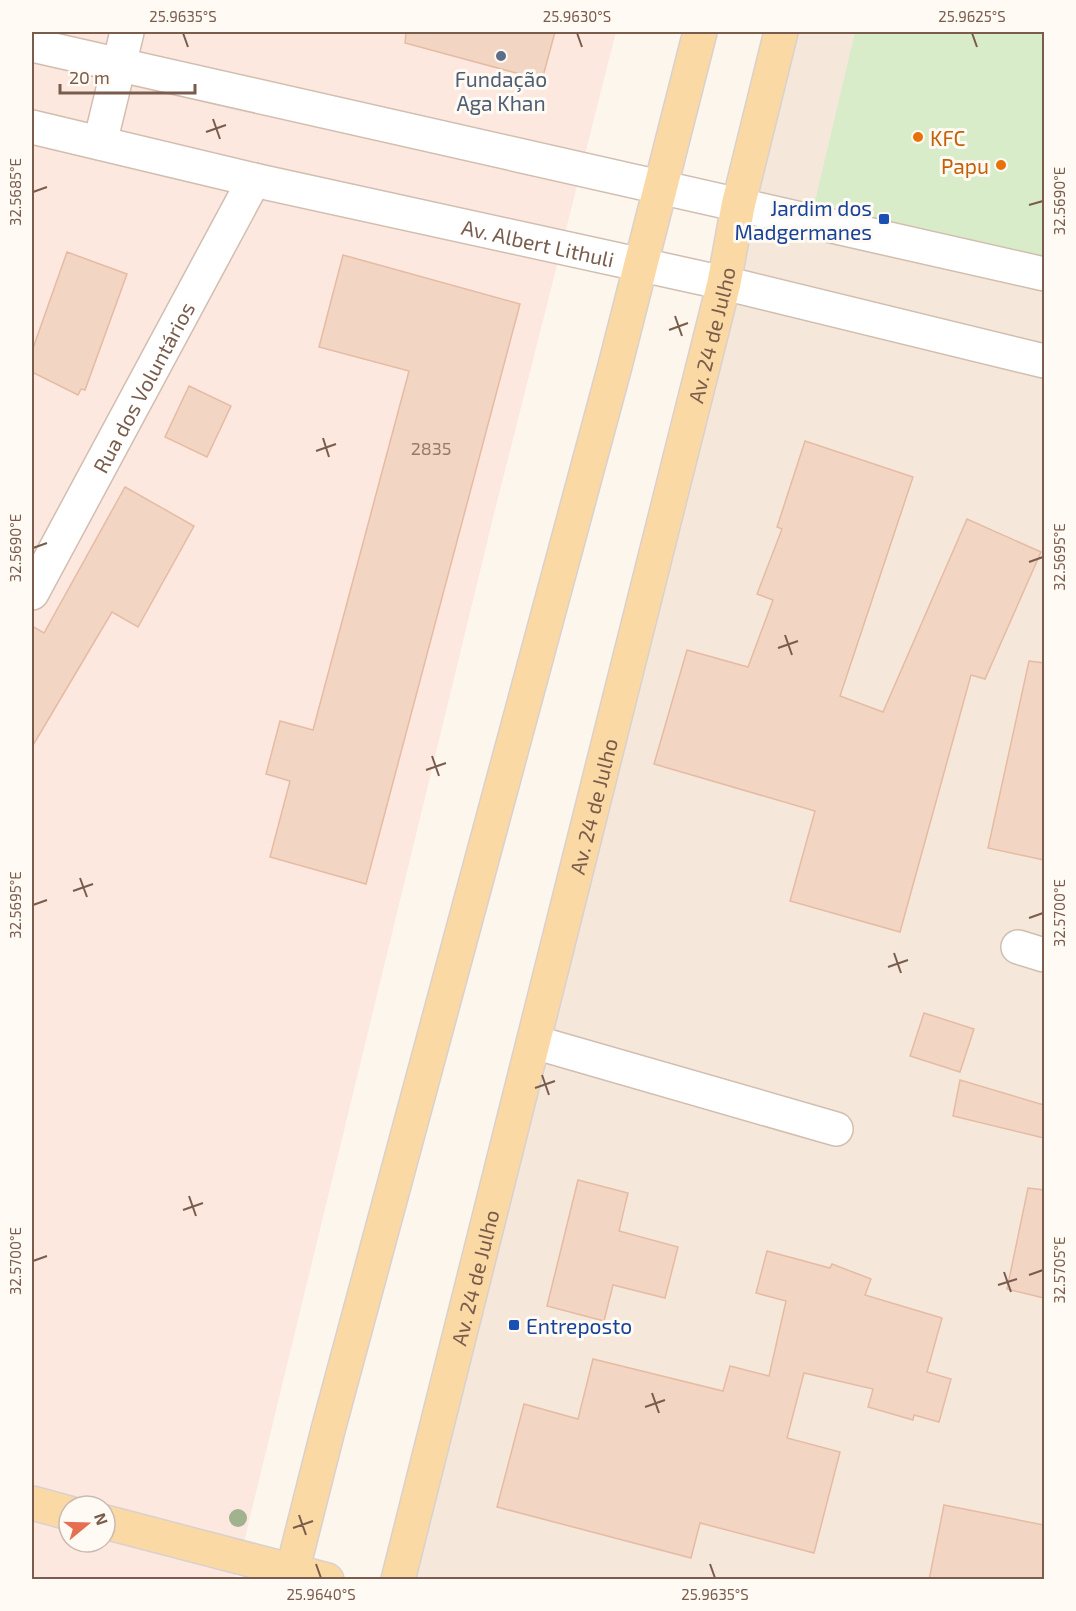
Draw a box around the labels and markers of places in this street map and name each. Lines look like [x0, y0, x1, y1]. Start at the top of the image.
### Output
marker: Fundação Aga Khan [494, 49, 508, 63]
place label: Fundação Aga Khan [455, 66, 547, 115]
place label: KFC [930, 125, 966, 150]
marker: KFC [911, 130, 925, 144]
place label: Papu [941, 153, 989, 178]
marker: Papu [994, 158, 1008, 172]
place label: Jardim dos Madgermanes [735, 195, 872, 244]
marker: Jardim dos Madgermanes [877, 212, 891, 226]
place label: Entreposto [526, 1313, 632, 1338]
marker: Entreposto [507, 1318, 521, 1332]

